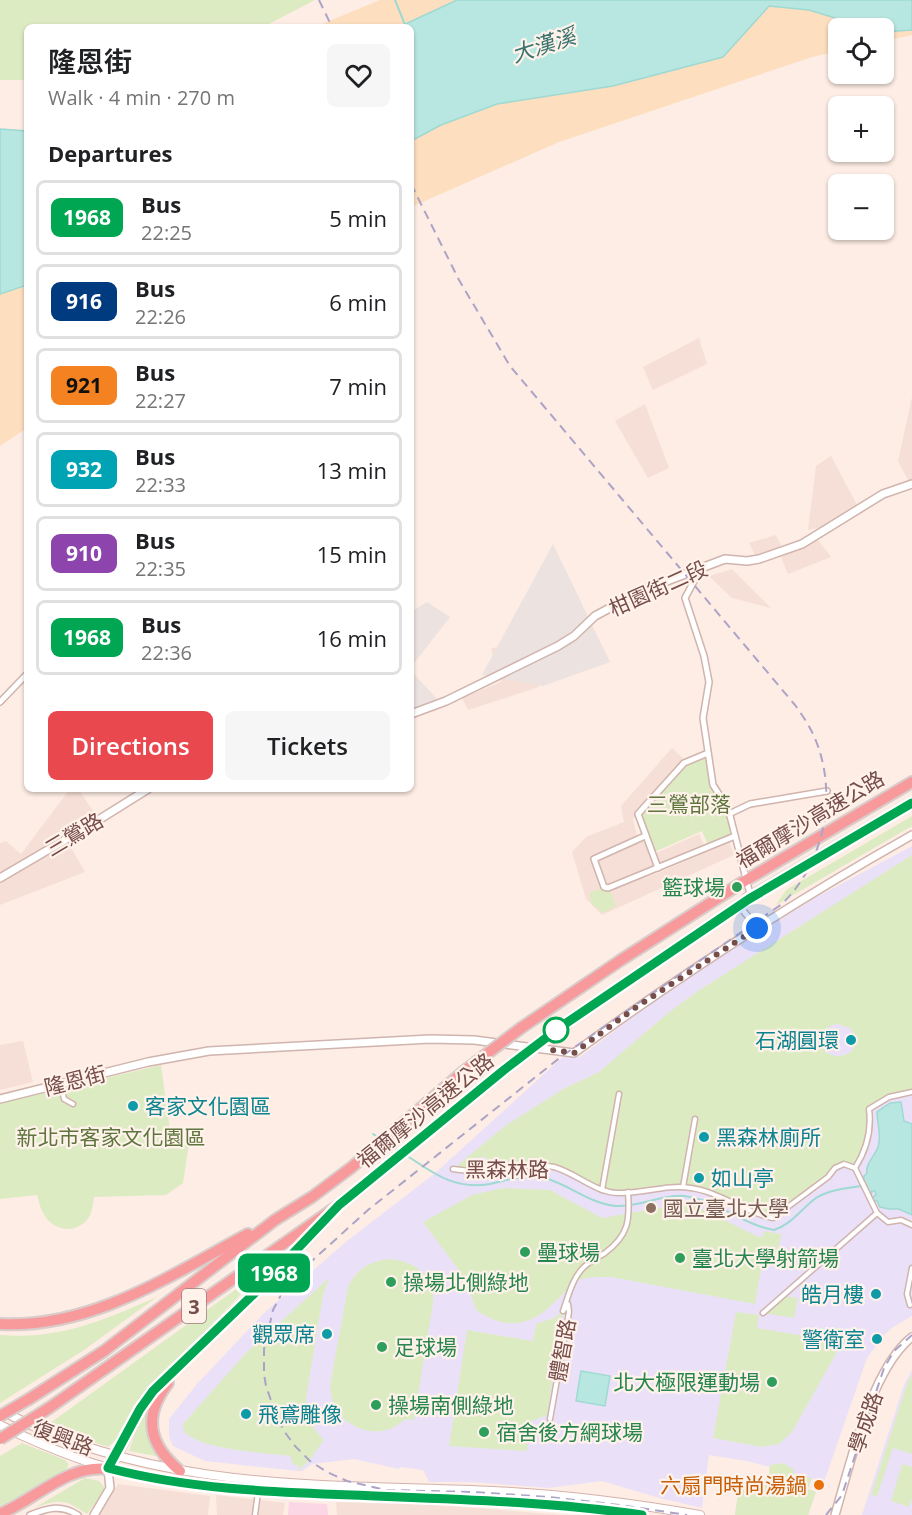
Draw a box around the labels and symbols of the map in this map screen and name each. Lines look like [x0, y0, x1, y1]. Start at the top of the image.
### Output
water label: 大漢溪 [507, 19, 582, 68]
street label: 柑園街二段 [604, 554, 712, 622]
street label: 福爾摩沙高速公路 [731, 764, 889, 874]
park label: 三鶯部落 [647, 790, 731, 818]
street label: 三鶯路 [40, 806, 108, 862]
place label: 籃球場 [662, 873, 725, 901]
marker: 籃球場 [730, 880, 744, 894]
your location [742, 913, 772, 943]
unlabelled marker [543, 1017, 569, 1043]
place label: 石湖圓環 [755, 1026, 839, 1054]
marker: 石湖圓環 [844, 1033, 858, 1047]
street label: 福爾摩沙高速公路 [351, 1046, 499, 1174]
street label: 隆恩街 [41, 1059, 109, 1101]
place label: 客家文化園區 [145, 1092, 271, 1120]
marker: 客家文化園區 [126, 1099, 140, 1113]
park label: 新北市客家文化園區 [17, 1123, 206, 1151]
place label: 黑森林廁所 [716, 1123, 821, 1151]
marker: 黑森林廁所 [697, 1130, 711, 1144]
street label: 黑森林路 [465, 1155, 549, 1183]
place label: 如山亭 [711, 1164, 774, 1192]
marker: 如山亭 [692, 1171, 706, 1185]
place label: 國立臺北大學 [663, 1194, 789, 1222]
marker: 國立臺北大學 [644, 1201, 658, 1215]
place label: 壘球場 [537, 1238, 600, 1266]
place label: 臺北大學射箭場 [692, 1244, 839, 1272]
marker: 壘球場 [518, 1245, 532, 1259]
marker: 臺北大學射箭場 [673, 1251, 687, 1265]
line badge: 1968 [232, 1254, 316, 1292]
place label: 操場北側綠地 [403, 1268, 529, 1296]
marker: 操場北側綠地 [384, 1275, 398, 1289]
place label: 皓月樓 [801, 1280, 864, 1308]
marker: 皓月樓 [869, 1287, 883, 1301]
road number: 3 [182, 1289, 206, 1323]
street label: 體智路 [543, 1317, 581, 1383]
place label: 觀眾席 [252, 1320, 315, 1348]
place label: 警衛室 [802, 1325, 865, 1353]
marker: 觀眾席 [320, 1327, 334, 1341]
marker: 警衛室 [870, 1332, 884, 1346]
place label: 足球場 [394, 1333, 457, 1361]
marker: 足球場 [375, 1340, 389, 1354]
place label: 北大極限運動場 [613, 1368, 760, 1396]
marker: 北大極限運動場 [765, 1375, 779, 1389]
street label: 學成路 [842, 1388, 888, 1456]
place label: 操場南側綠地 [388, 1391, 514, 1419]
marker: 操場南側綠地 [369, 1398, 383, 1412]
place label: 飛鳶雕像 [258, 1400, 342, 1428]
marker: 飛鳶雕像 [239, 1407, 253, 1421]
street label: 復興路 [29, 1413, 97, 1461]
place label: 宿舍後方網球場 [496, 1418, 643, 1446]
marker: 宿舍後方網球場 [477, 1425, 491, 1439]
place label: 六扇門時尚湯鍋 [660, 1471, 807, 1499]
marker: 六扇門時尚湯鍋 [812, 1478, 826, 1492]

